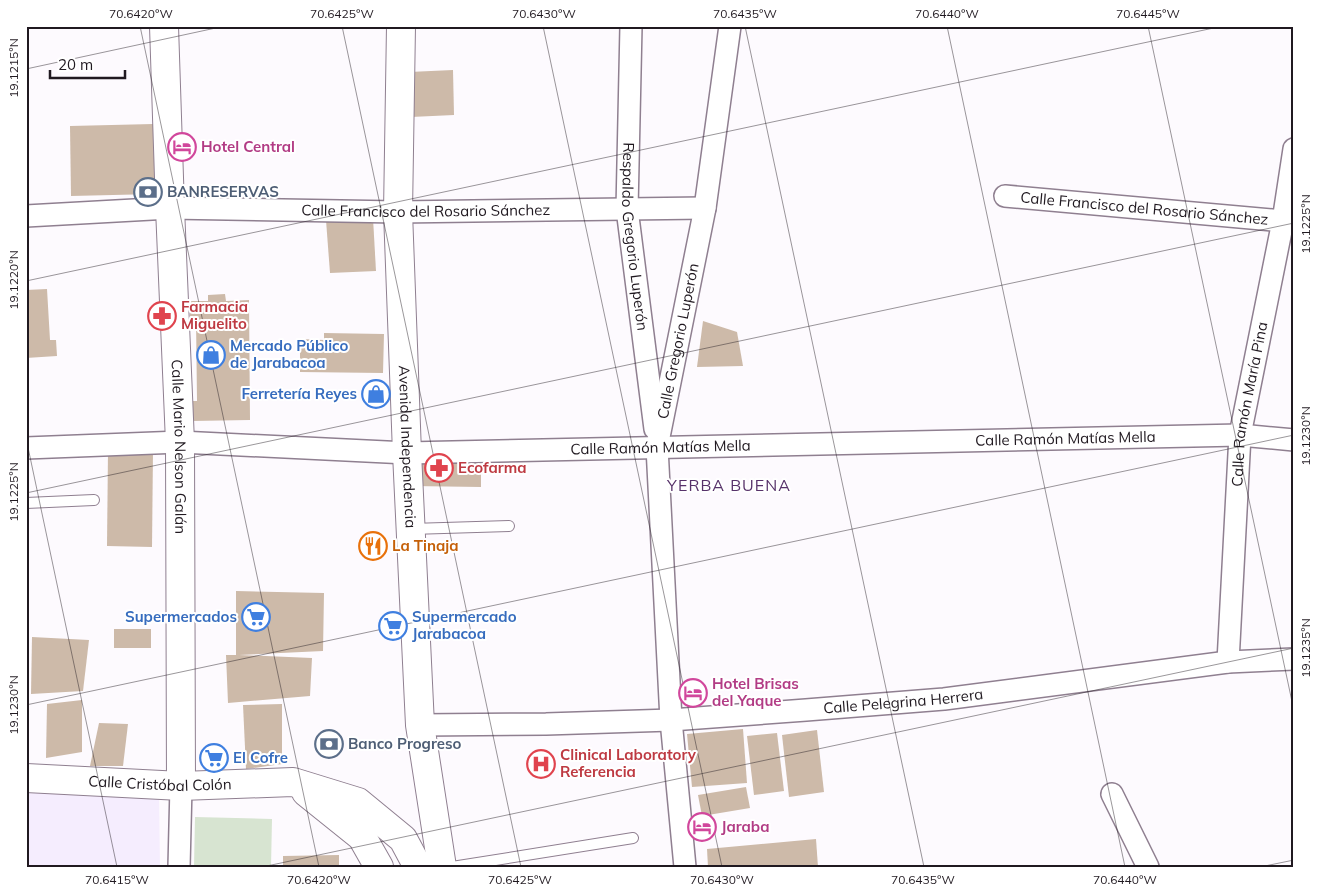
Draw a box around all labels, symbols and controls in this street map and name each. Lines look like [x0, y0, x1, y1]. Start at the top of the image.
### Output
text: 70.6420°W [109, 6, 173, 21]
text: 70.6425°W [310, 6, 374, 21]
text: 70.6430°W [512, 6, 576, 21]
text: 70.6435°W [713, 6, 777, 21]
text: 70.6440°W [915, 6, 979, 21]
text: 70.6445°W [1116, 6, 1180, 21]
text: 19.1215°N [6, 38, 21, 98]
scale bar [50, 48, 125, 80]
text: 20 m [58, 55, 93, 74]
hotel icon: Hotel Central [167, 132, 197, 162]
place label: Hotel Central [201, 137, 295, 156]
street label: Respaldo Gregorio Luperón [618, 142, 652, 332]
bank icon: BANRESERVAS [133, 177, 163, 207]
place label: BANRESERVAS [167, 182, 279, 201]
street label: Calle Francisco del Rosario Sánchez [1020, 187, 1269, 229]
text: 19.1225°N [1298, 194, 1313, 254]
street label: Calle Francisco del Rosario Sánchez [301, 200, 550, 221]
text: 19.1220°N [6, 250, 21, 310]
street label: Calle Gregorio Luperón [653, 261, 703, 421]
place label: Farmacia Miguelito [181, 297, 248, 333]
pharmacy icon: Farmacia Miguelito [147, 301, 177, 331]
street label: Calle Ramón María Pina [1227, 320, 1272, 487]
place label: Mercado Público de Jarabacoa [230, 336, 349, 372]
shop icon: Mercado Público de Jarabacoa [196, 340, 226, 370]
street label: Calle Mario Nelson Galán [167, 359, 190, 534]
street label: Avenida Independencia [395, 365, 421, 529]
shop icon: Ferretería Reyes [361, 379, 391, 409]
place label: Ferretería Reyes [241, 384, 357, 403]
text: 19.1230°N [1298, 406, 1313, 466]
street label: Calle Ramón Matías Mella [975, 427, 1156, 450]
street label: Calle Ramón Matías Mella [570, 436, 751, 458]
pharmacy icon: Ecofarma [424, 453, 454, 483]
place label: Ecofarma [458, 458, 527, 477]
text: 19.1225°N [6, 462, 21, 522]
district label: YERBA BUENA [666, 475, 791, 495]
restaurant icon: La Tinaja [358, 531, 388, 561]
place label: La Tinaja [392, 536, 459, 555]
supermarket icon: Supermercados [241, 602, 271, 632]
place label: Supermercados [125, 607, 237, 626]
place label: Supermercado Jarabacoa [412, 607, 517, 643]
supermarket icon: Supermercado Jarabacoa [378, 611, 408, 641]
text: 19.1235°N [1298, 618, 1313, 678]
place label: Hotel Brisas del Yaque [712, 674, 799, 710]
text: 19.1230°N [6, 675, 21, 735]
hotel icon: Hotel Brisas del Yaque [678, 678, 708, 708]
street label: Calle Pelegrina Herrera [822, 684, 984, 718]
bank icon: Banco Progreso [314, 729, 344, 759]
place label: Banco Progreso [348, 734, 461, 753]
supermarket icon: El Cofre [199, 743, 229, 773]
place label: Clinical Laboratory Referencia [560, 745, 697, 781]
place label: El Cofre [233, 748, 288, 767]
hospital icon: Clinical Laboratory Referencia [526, 749, 556, 779]
street label: Calle Cristóbal Colón [88, 771, 232, 795]
hotel icon: Jaraba [687, 812, 717, 842]
place label: Jaraba [721, 817, 769, 836]
text: 70.6415°W [85, 872, 149, 887]
text: 70.6420°W [287, 872, 351, 887]
text: 70.6425°W [488, 872, 552, 887]
text: 70.6430°W [690, 872, 754, 887]
text: 70.6435°W [891, 872, 955, 887]
text: 70.6440°W [1093, 872, 1157, 887]

